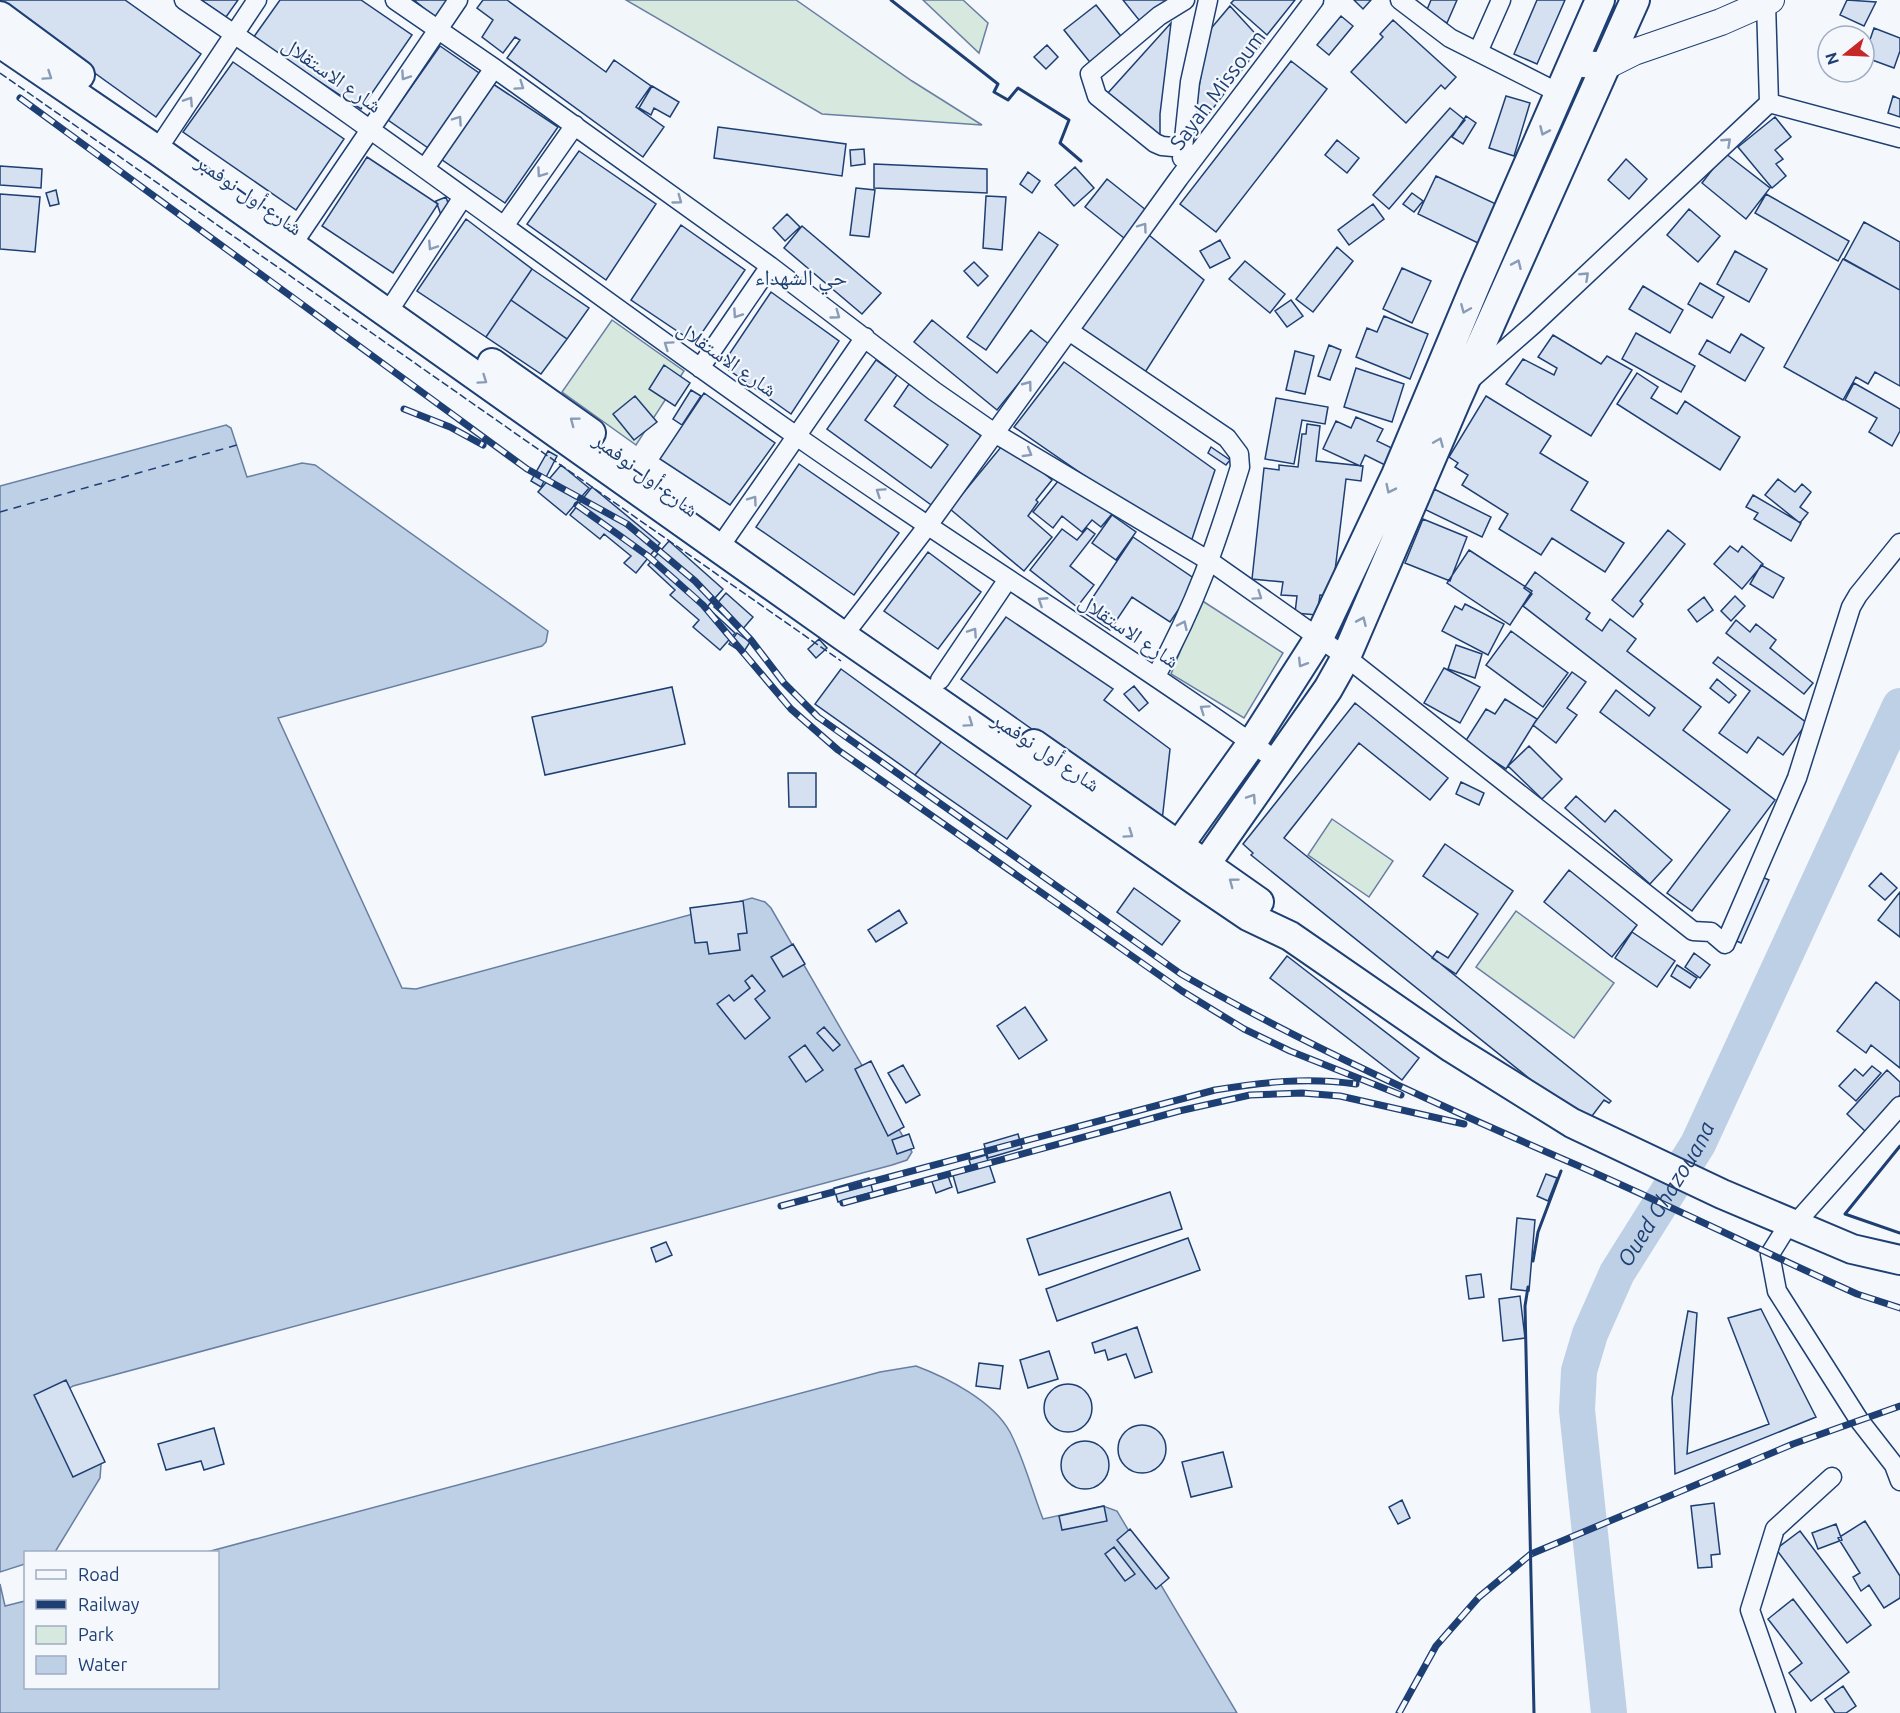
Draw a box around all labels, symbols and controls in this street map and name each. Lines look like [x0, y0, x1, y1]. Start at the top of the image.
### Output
north arrow [1816, 24, 1876, 84]
street label: Sayah Missoum [1164, 25, 1270, 154]
street label: شارع الاستقلال [277, 31, 387, 119]
text: N [1821, 50, 1842, 67]
one-way arrow [42, 69, 53, 80]
one-way arrow [401, 70, 412, 81]
one-way arrow [514, 79, 525, 90]
one-way arrow [182, 97, 193, 108]
one-way arrow [451, 115, 462, 126]
one-way arrow [1540, 125, 1552, 136]
one-way arrow [1720, 139, 1731, 150]
street label: شارع أول نوفمبر [190, 148, 307, 241]
one-way arrow [537, 166, 548, 177]
one-way arrow [672, 193, 683, 204]
one-way arrow [1136, 223, 1147, 234]
one-way arrow [427, 240, 439, 250]
one-way arrow [1510, 259, 1522, 270]
district label: حي الشهداء [755, 264, 847, 295]
one-way arrow [1579, 272, 1589, 283]
one-way arrow [1460, 303, 1472, 314]
one-way arrow [733, 308, 744, 319]
one-way arrow [830, 308, 841, 319]
street label: شارع الاستقلال [672, 315, 782, 403]
one-way arrow [664, 341, 675, 352]
one-way arrow [477, 373, 488, 384]
one-way arrow [1021, 380, 1032, 391]
one-way arrow [570, 417, 581, 428]
street label: شارع أول نوفمبر [588, 427, 704, 523]
one-way arrow [1432, 438, 1444, 449]
one-way arrow [1022, 445, 1032, 457]
one-way arrow [1385, 482, 1397, 493]
one-way arrow [876, 488, 887, 499]
one-way arrow [746, 495, 757, 506]
street label: شارع الاستقلال [1074, 588, 1184, 674]
one-way arrow [1252, 589, 1263, 600]
one-way arrow [1038, 597, 1049, 608]
one-way arrow [1354, 617, 1366, 628]
one-way arrow [1176, 620, 1188, 631]
one-way arrow [966, 628, 977, 639]
one-way arrow [1298, 657, 1310, 667]
one-way arrow [1199, 705, 1210, 716]
street label: شارع أول نوفمبر [986, 706, 1105, 798]
one-way arrow [962, 716, 973, 727]
one-way arrow [1245, 793, 1256, 804]
one-way arrow [1122, 827, 1133, 838]
one-way arrow [1228, 878, 1239, 889]
water label: Oued Ghazouana [1611, 1117, 1719, 1271]
legend [24, 1551, 219, 1689]
text: Road [78, 1564, 120, 1584]
text: Railway [78, 1594, 140, 1614]
text: Park [78, 1624, 114, 1644]
text: Water [78, 1654, 128, 1674]

